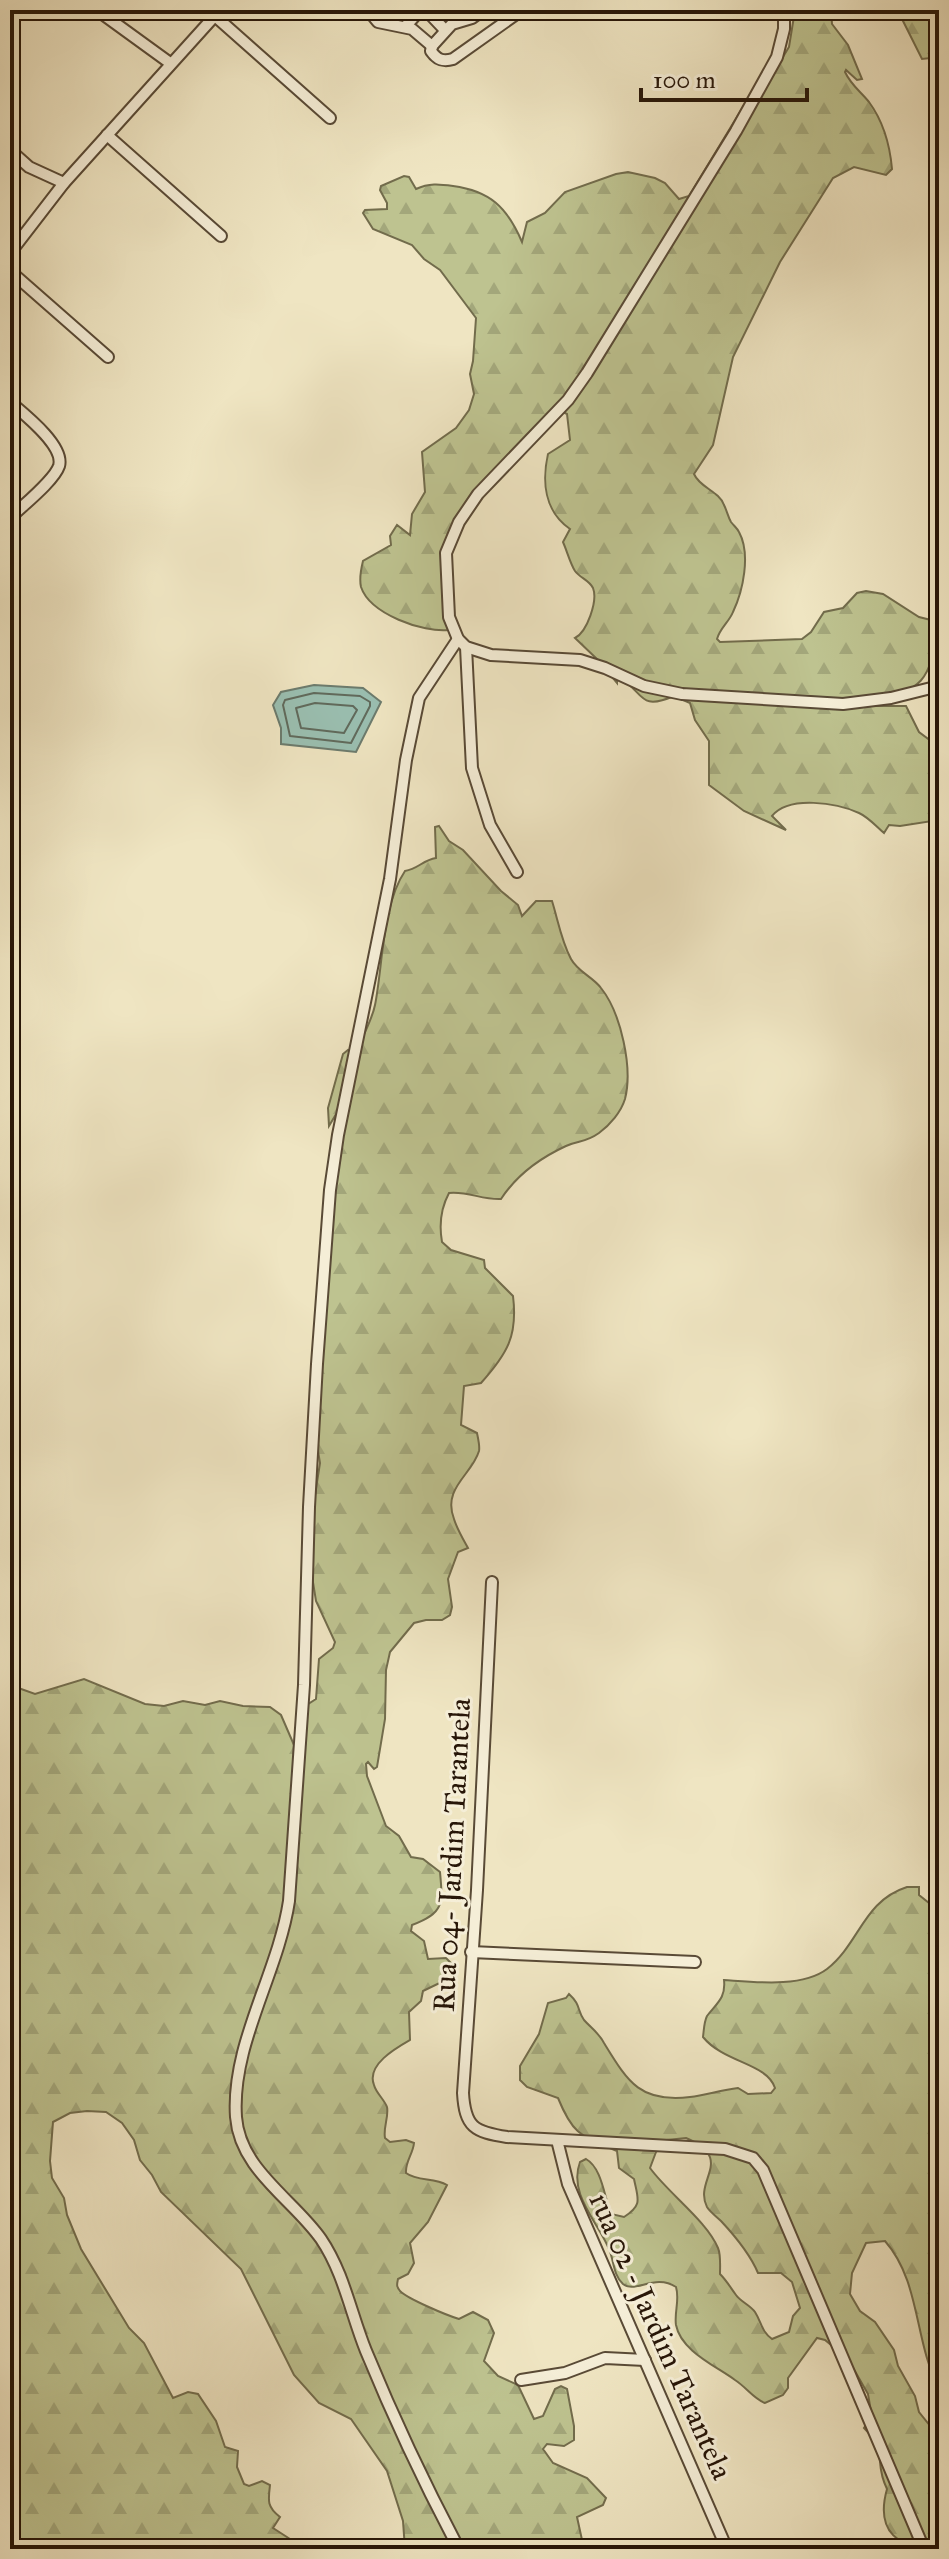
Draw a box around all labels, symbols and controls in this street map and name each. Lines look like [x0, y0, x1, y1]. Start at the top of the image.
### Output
scale bar [641, 52, 807, 102]
text: 100 m [653, 65, 716, 95]
street label: Rua 04- Jardim Tarantela [426, 1697, 478, 2013]
street label: rua 02 - Jardim Tarantela [582, 2187, 741, 2485]

